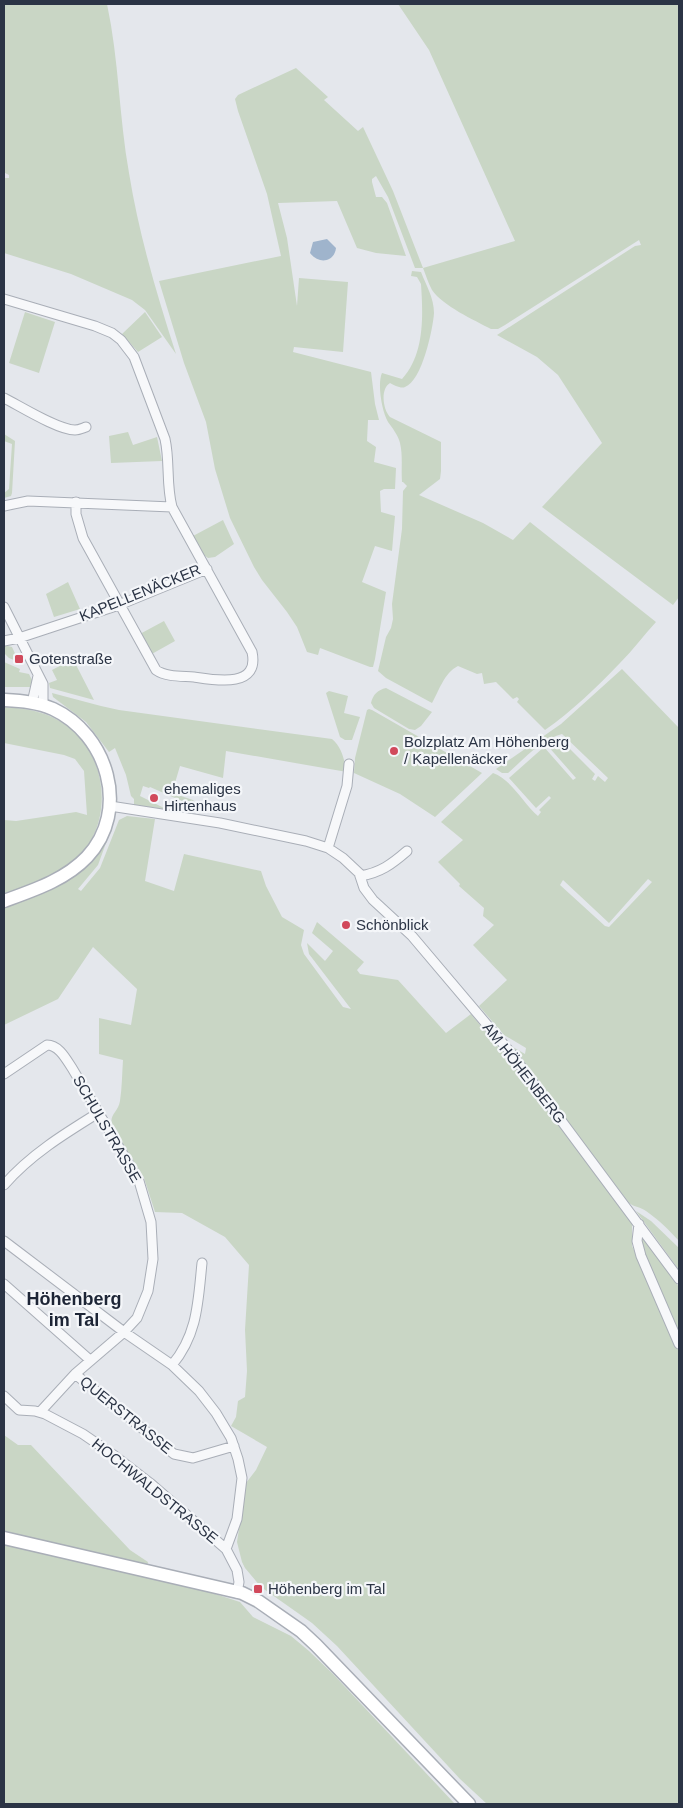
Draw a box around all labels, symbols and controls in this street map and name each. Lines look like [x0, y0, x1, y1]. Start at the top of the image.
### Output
street label: KAPELLENÄCKER [77, 560, 203, 625]
place label: Gotenstraße [29, 650, 112, 667]
marker: Gotenstraße [13, 653, 25, 665]
place label: Bolzplatz Am Höhenberg / Kapellenäcker [404, 733, 569, 767]
marker: Bolzplatz Am Höhenberg / Kapellenäcker [388, 745, 400, 757]
place label: ehemaliges Hirtenhaus [164, 780, 241, 814]
marker: ehemaliges Hirtenhaus [148, 792, 160, 804]
place label: Schönblick [356, 916, 429, 933]
marker: Schönblick [340, 919, 352, 931]
street label: AM HÖHENBERG [480, 1019, 569, 1127]
street label: SCHULSTRASSE [70, 1072, 145, 1185]
district label: Höhenberg im Tal [26, 1289, 122, 1330]
street label: QUERSTRASSE [77, 1372, 176, 1457]
street label: HOCHWALDSTRASSE [89, 1435, 222, 1547]
place label: Höhenberg im Tal [268, 1580, 385, 1597]
marker: Höhenberg im Tal [252, 1583, 264, 1595]

